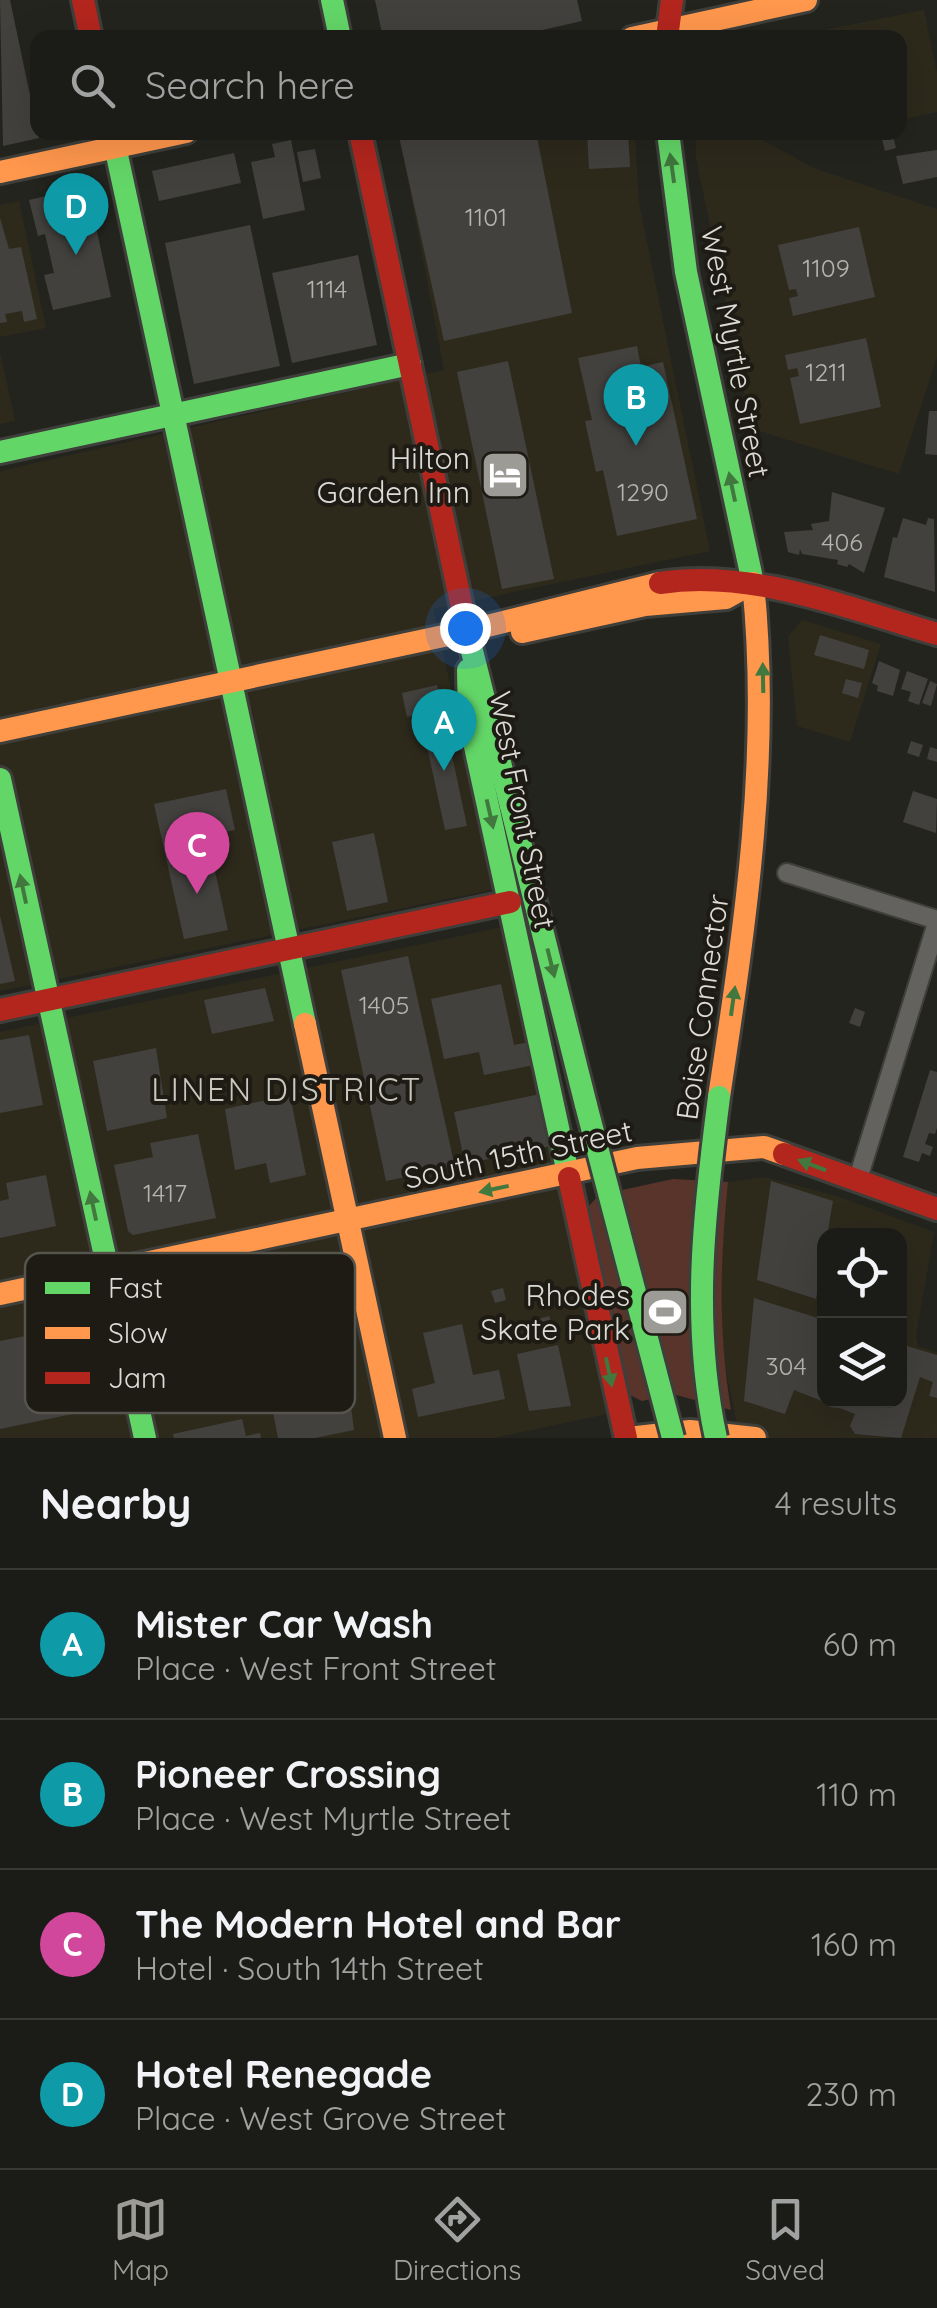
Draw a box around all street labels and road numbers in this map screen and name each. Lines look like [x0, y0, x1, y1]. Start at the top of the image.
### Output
street label: West Myrtle Street [693, 223, 779, 481]
street label: West Front Street [481, 688, 565, 932]
street label: Boise Connector [667, 891, 737, 1122]
street label: South 15th Street [400, 1111, 636, 1197]

